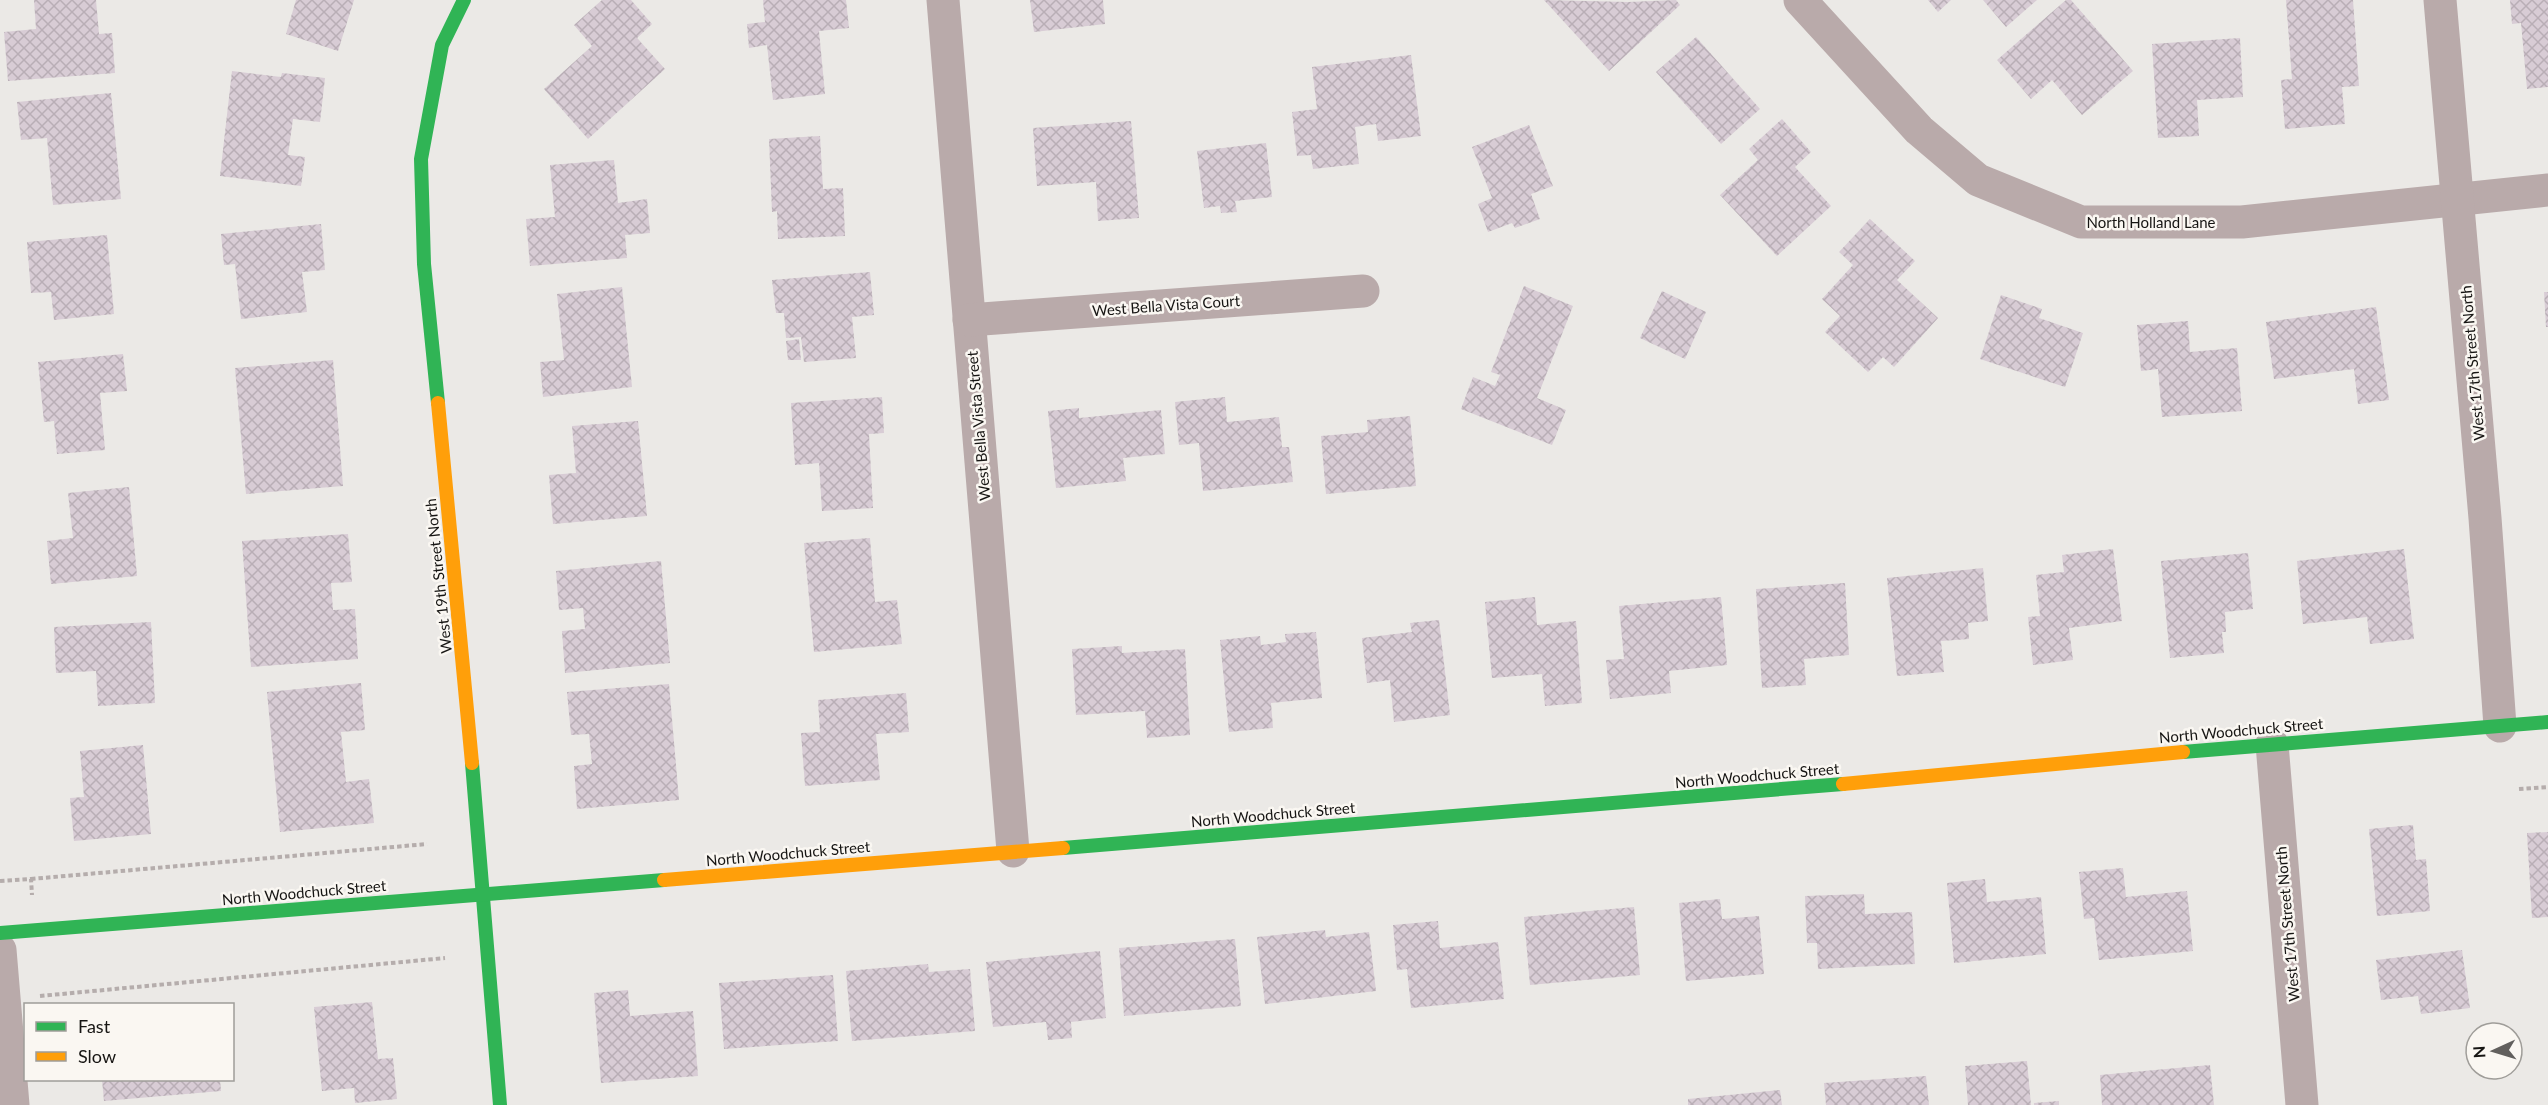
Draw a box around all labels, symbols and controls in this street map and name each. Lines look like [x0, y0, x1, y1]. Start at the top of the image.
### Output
street label: North Holland Lane [2086, 213, 2216, 231]
street label: West 17th Street North [2456, 285, 2488, 441]
street label: West Bella Vista Court [1091, 291, 1241, 319]
street label: West Bella Vista Street [962, 350, 994, 502]
street label: West 19th Street North [421, 498, 455, 654]
street label: North Woodchuck Street [2158, 714, 2324, 746]
street label: North Woodchuck Street [1674, 759, 1840, 791]
street label: North Woodchuck Street [1190, 798, 1356, 830]
street label: North Woodchuck Street [705, 837, 871, 869]
street label: West 17th Street North [2271, 846, 2303, 1002]
street label: North Woodchuck Street [221, 876, 387, 908]
legend [24, 1003, 234, 1081]
text: Fast [78, 1015, 111, 1037]
north arrow [2464, 1021, 2524, 1081]
text: Slow [78, 1045, 116, 1067]
text: N [2469, 1045, 2488, 1059]

